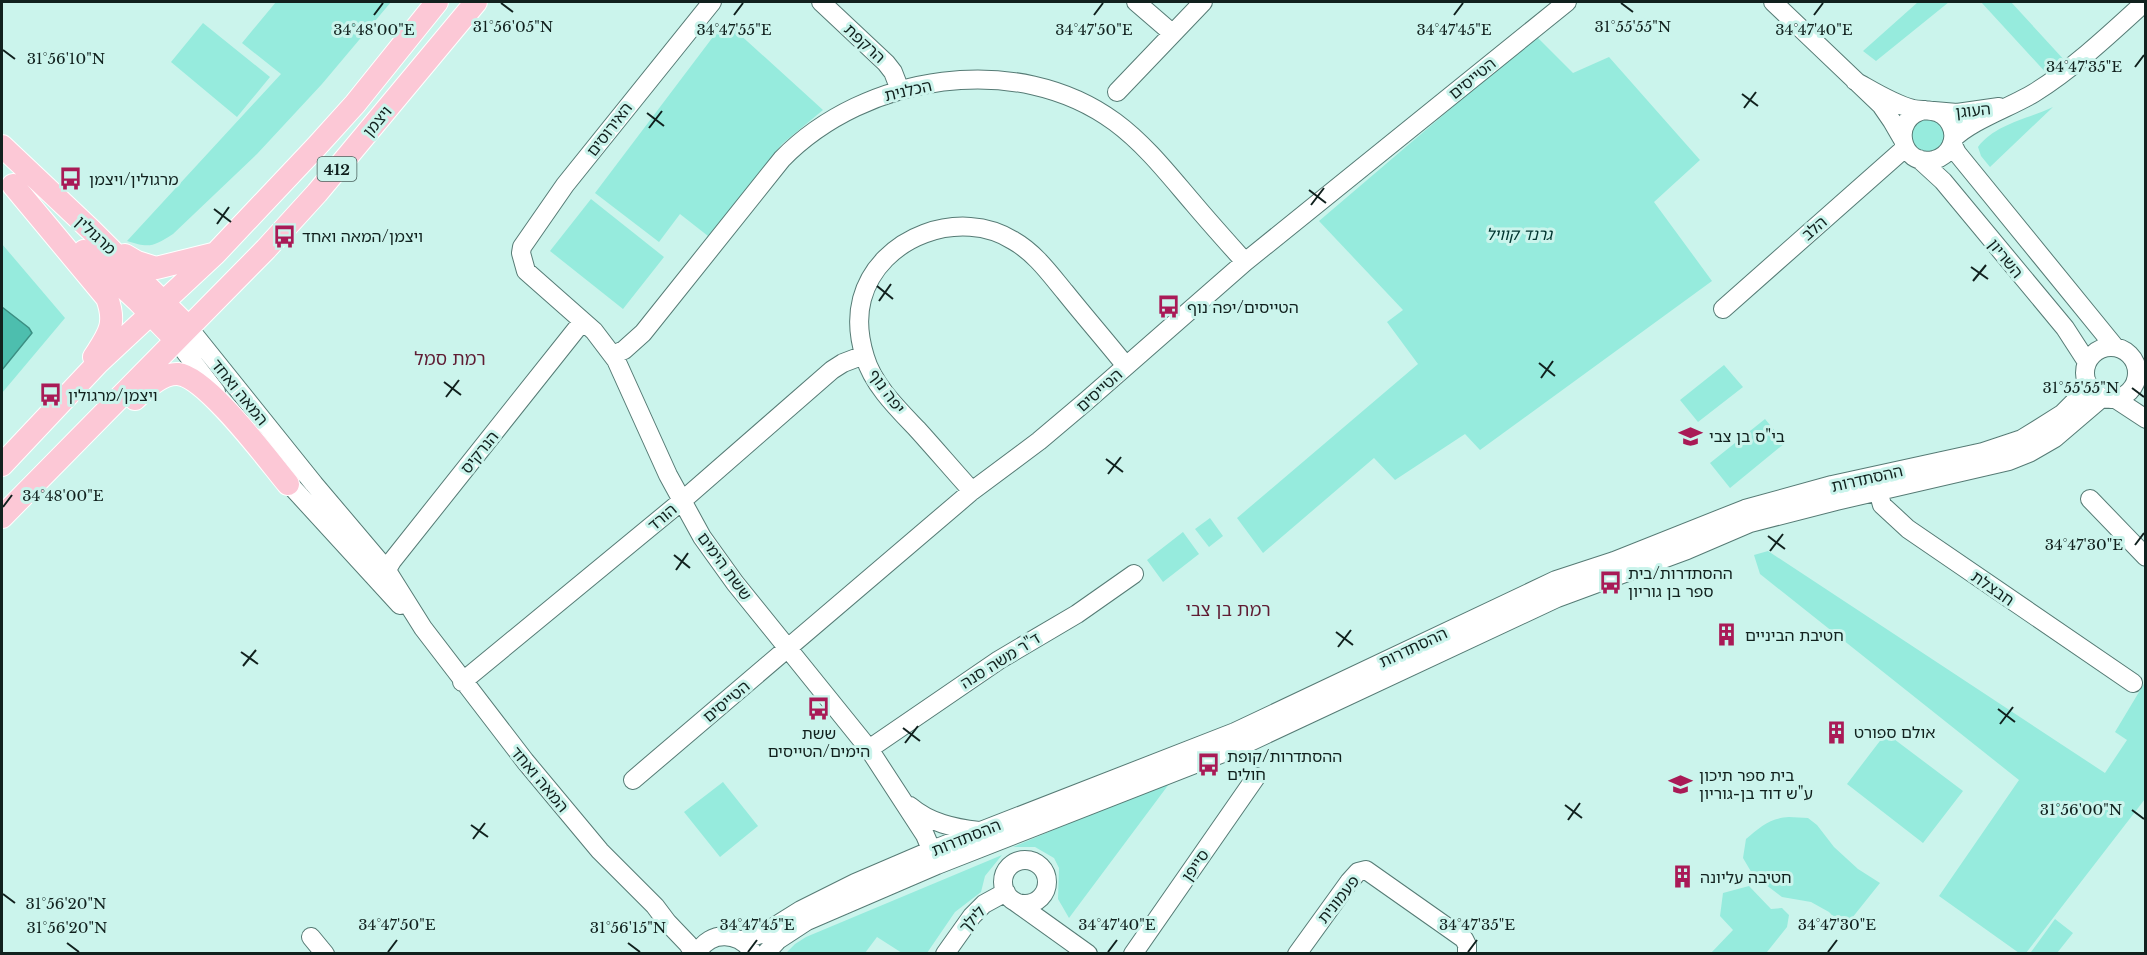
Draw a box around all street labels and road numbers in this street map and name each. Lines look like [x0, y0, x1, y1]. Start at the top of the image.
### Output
street label: הרקפת [840, 19, 890, 67]
street label: הטייסים [1444, 53, 1500, 103]
street label: הכלנית [882, 75, 934, 105]
street label: האירוסים [582, 98, 636, 160]
street label: העוגן [1954, 98, 1992, 122]
street label: ויצמן [358, 101, 396, 141]
road number: 412 [318, 157, 356, 181]
street label: מרגולין [72, 211, 120, 259]
street label: הלב [1797, 212, 1831, 244]
street label: השריון [1984, 234, 2028, 282]
street label: המאה ואחד [207, 355, 273, 429]
street label: הטייסים [1072, 364, 1126, 416]
street label: יפה נוף [864, 365, 910, 417]
street label: הנרקיס [456, 427, 502, 477]
street label: ההסתדרות [1829, 460, 1905, 496]
street label: הורד [643, 499, 681, 535]
street label: ששת הימים [694, 528, 756, 604]
street label: חבצלת [1968, 566, 2018, 610]
street label: ההסתדרות [1376, 623, 1450, 671]
street label: ד"ר משה סנה [956, 627, 1044, 693]
street label: הטייסים [699, 676, 753, 726]
street label: המאה ואחד [507, 742, 573, 816]
street label: ההסתדרות [928, 814, 1004, 860]
street label: סייפן [1177, 845, 1213, 885]
street label: פעמונית [1313, 871, 1363, 927]
street label: לילך [955, 901, 989, 937]

